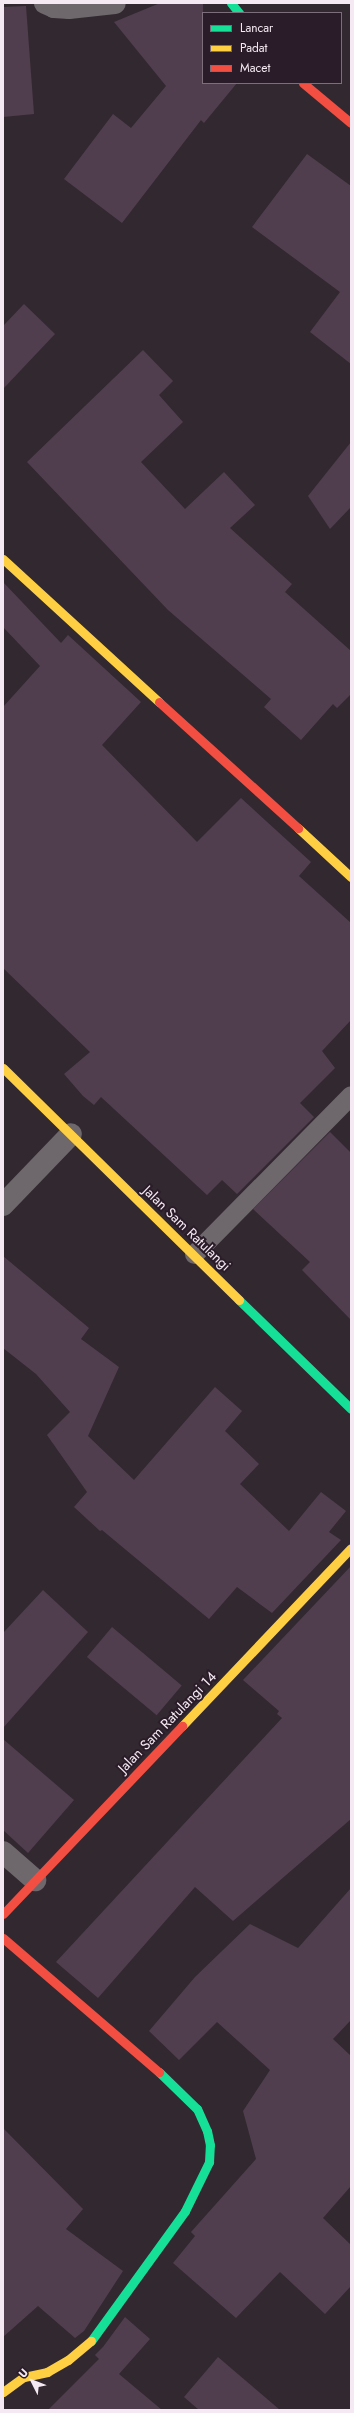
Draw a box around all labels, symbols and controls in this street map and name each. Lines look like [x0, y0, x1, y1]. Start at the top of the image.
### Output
legend [202, 12, 342, 84]
text: Lancar [240, 19, 273, 37]
text: Padat [240, 39, 267, 57]
text: Macet [240, 59, 270, 77]
street label: Jalan Sam Ratulangi [140, 1182, 234, 1274]
street label: Jalan Sam Ratulangi 14 [114, 1668, 220, 1776]
north arrow [12, 2361, 52, 2401]
text: U [15, 2365, 32, 2381]

